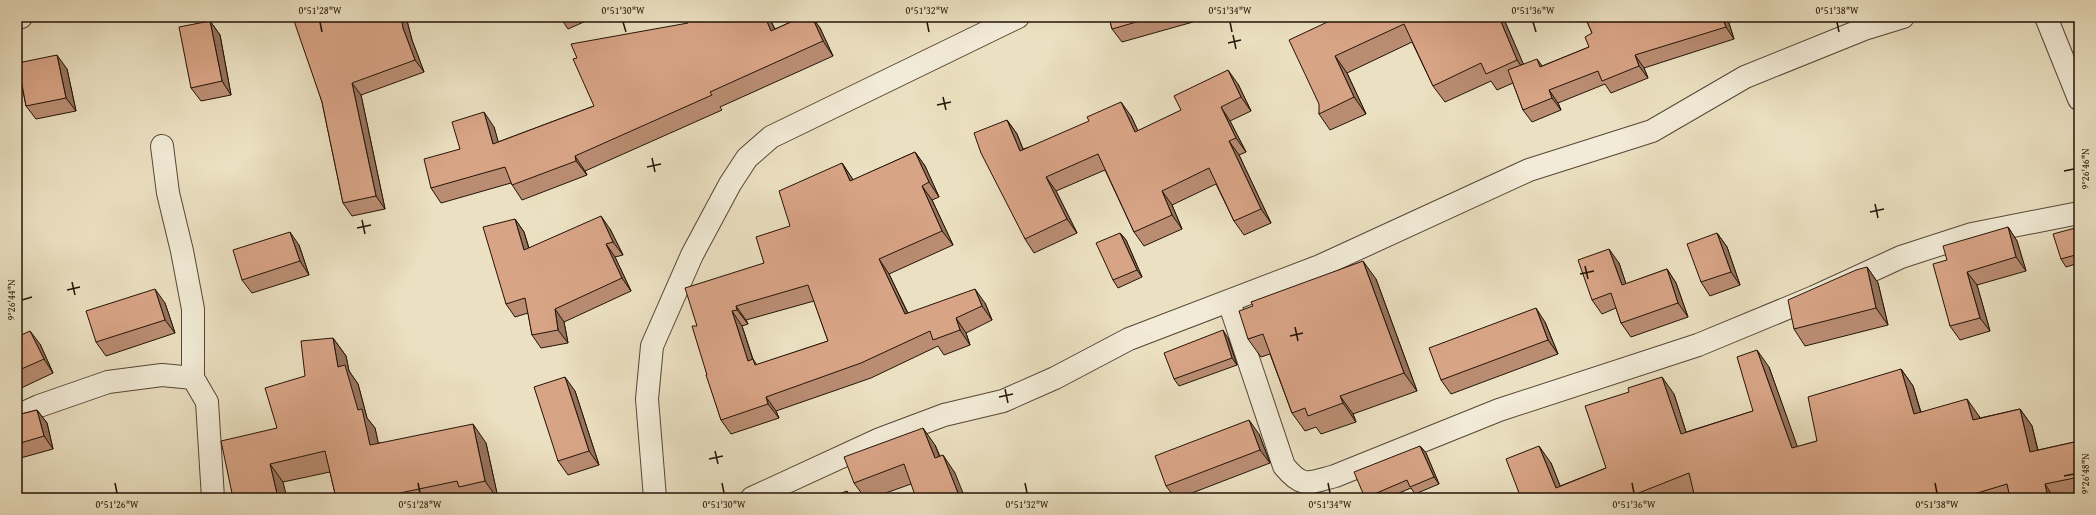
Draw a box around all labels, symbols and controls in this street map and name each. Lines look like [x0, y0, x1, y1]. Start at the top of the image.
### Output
text: 0°51'28"W [298, 3, 342, 18]
text: 0°51'30"W [601, 3, 645, 18]
text: 0°51'32"W [905, 3, 949, 18]
text: 0°51'34"W [1208, 3, 1252, 18]
text: 0°51'36"W [1511, 3, 1555, 18]
text: 0°51'38"W [1815, 3, 1859, 18]
text: 9°26'46"N [2078, 148, 2093, 190]
text: 9°26'44"N [4, 279, 19, 321]
text: 9°26'48"N [2078, 453, 2093, 495]
text: 0°51'26"W [95, 497, 139, 512]
text: 0°51'28"W [398, 497, 442, 512]
text: 0°51'30"W [702, 497, 746, 512]
text: 0°51'32"W [1005, 497, 1049, 512]
text: 0°51'34"W [1308, 497, 1352, 512]
text: 0°51'36"W [1612, 497, 1656, 512]
text: 0°51'38"W [1915, 497, 1959, 512]

